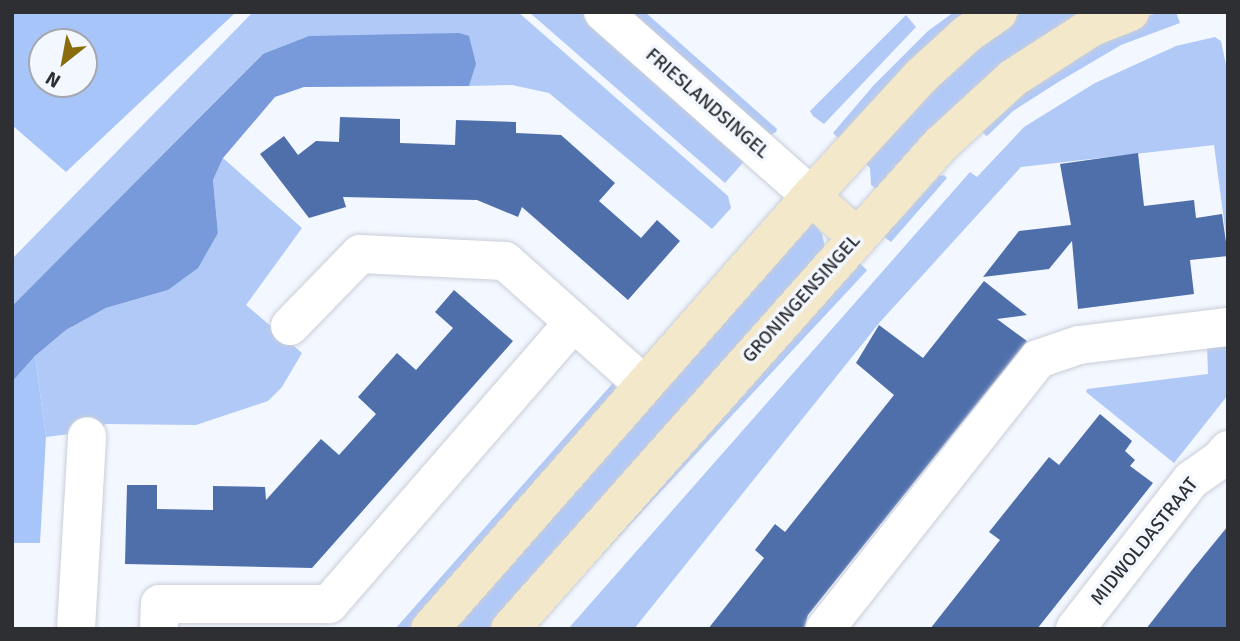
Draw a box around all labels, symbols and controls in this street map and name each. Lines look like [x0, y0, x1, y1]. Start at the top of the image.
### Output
north arrow [28, 28, 98, 98]
street label: FRIESLANDSINGEL [640, 44, 774, 164]
text: N [41, 66, 65, 93]
street label: GRONINGENSINGEL [738, 230, 866, 368]
street label: MIDWOLDASTRAAT [1087, 474, 1203, 610]

